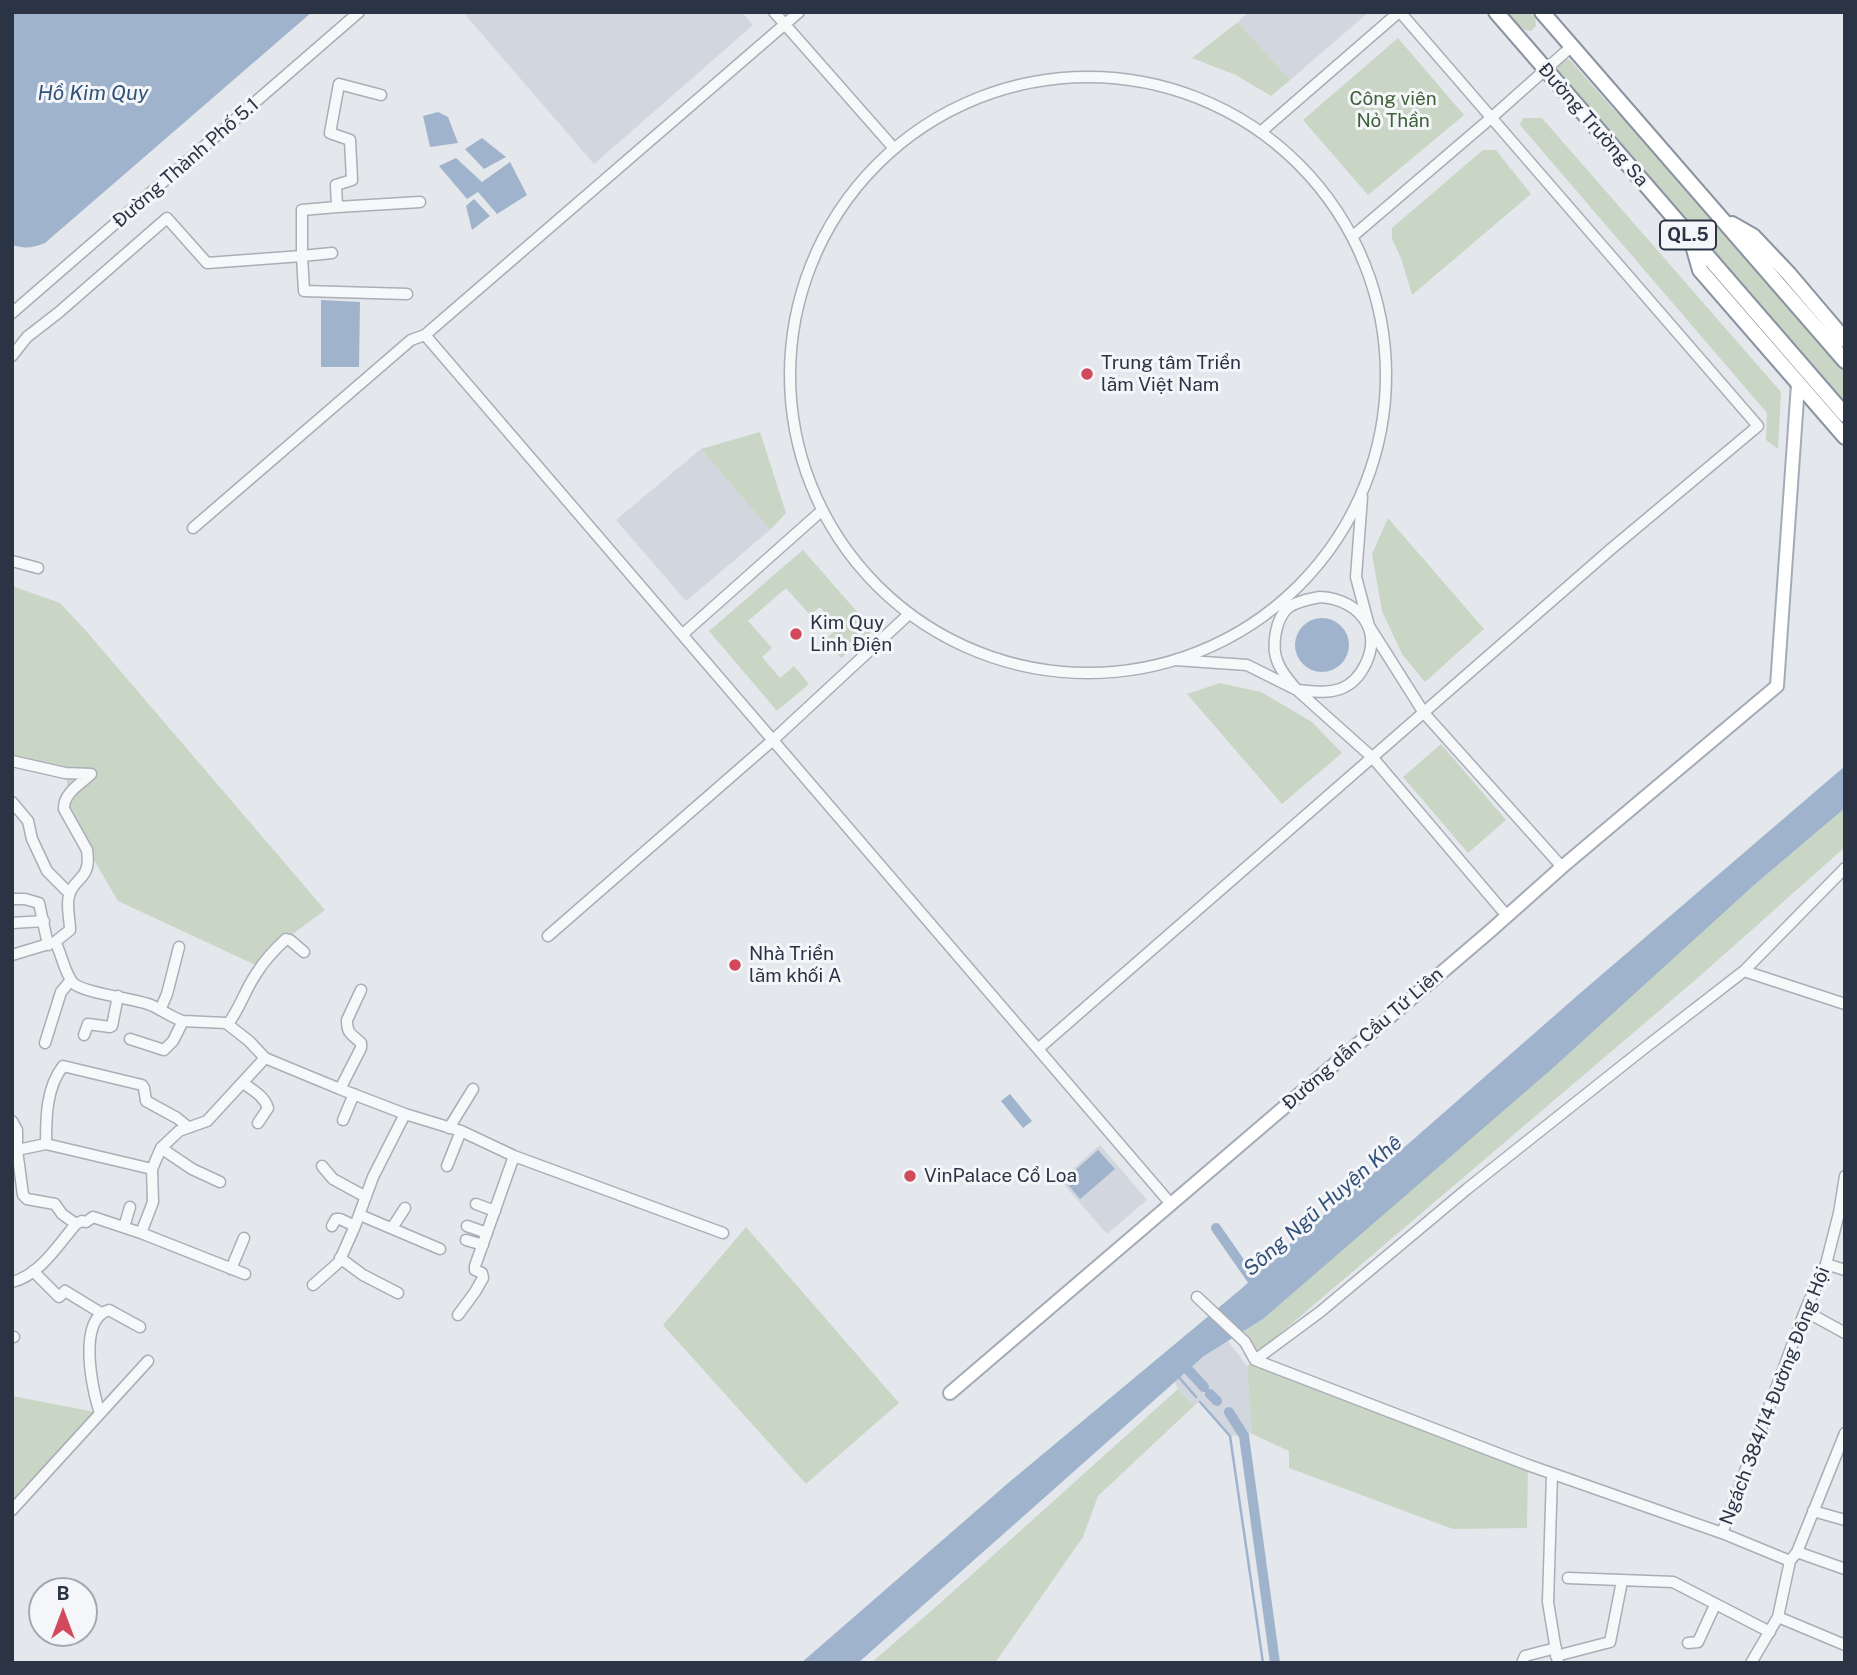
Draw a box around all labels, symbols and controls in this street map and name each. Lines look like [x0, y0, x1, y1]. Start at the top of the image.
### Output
street label: Đường Trường Sa [1533, 59, 1653, 191]
water label: Hồ Kim Quy [37, 81, 149, 107]
park label: Công viên Nỏ Thần [1349, 88, 1437, 132]
street label: Đường Thành Phố 5.1 [108, 93, 264, 233]
road number: QL.5 [1660, 220, 1716, 249]
place label: Trung tâm Triển lãm Việt Nam [1101, 352, 1241, 396]
marker: Trung tâm Triển lãm Việt Nam [1079, 366, 1095, 382]
place label: Kim Quy Linh Điện [810, 612, 892, 656]
marker: Kim Quy Linh Điện [788, 626, 804, 642]
place label: Nhà Triển lãm khối A [749, 943, 841, 987]
marker: Nhà Triển lãm khối A [727, 957, 743, 973]
street label: Đường dẫn Cầu Tứ Liên [1278, 963, 1448, 1115]
water label: Sông Ngũ Huyện Khê [1239, 1130, 1407, 1282]
place label: VinPalace Cổ Loa [924, 1165, 1077, 1187]
marker: VinPalace Cổ Loa [902, 1168, 918, 1184]
street label: Ngách 384/14 Đường Đông Hội [1715, 1264, 1835, 1528]
north arrow [28, 1577, 98, 1647]
text: B [56, 1582, 70, 1604]

